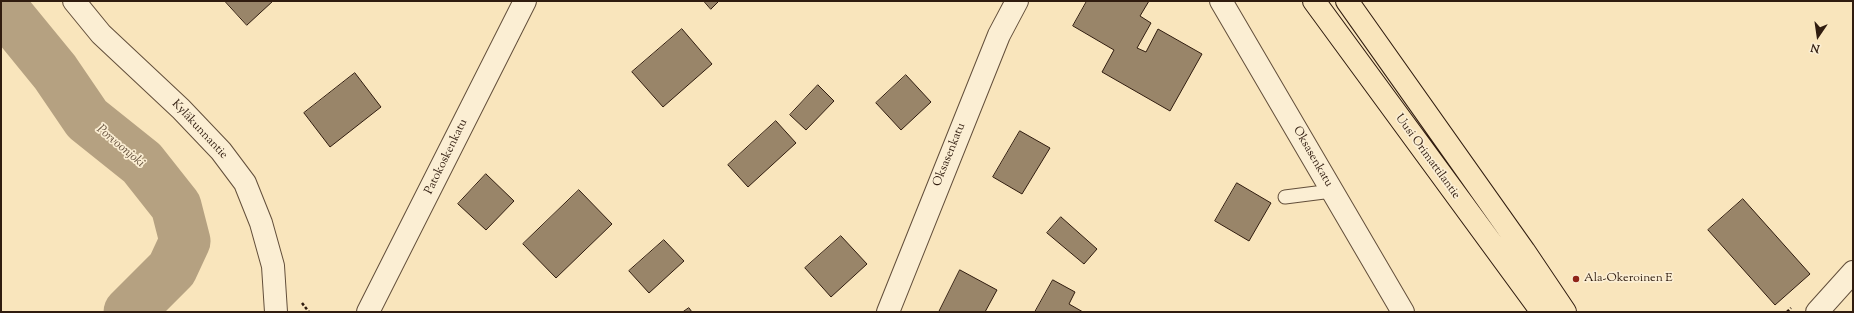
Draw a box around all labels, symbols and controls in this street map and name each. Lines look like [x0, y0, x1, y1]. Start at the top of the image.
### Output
north arrow [1798, 16, 1838, 56]
text: N [1809, 39, 1821, 56]
street label: Kyläkunnantie [168, 97, 230, 163]
street label: Uusi Orimattilantie [1391, 112, 1463, 202]
street label: Patokoskenkatu [423, 117, 471, 197]
street label: Oksasenkatu [931, 121, 969, 189]
water label: Porvoonjoki [93, 122, 147, 172]
street label: Oksasenkatu [1289, 124, 1335, 190]
place label: Ala-Okeroinen E [1584, 272, 1673, 286]
marker: Ala-Okeroinen E [1571, 274, 1581, 284]

